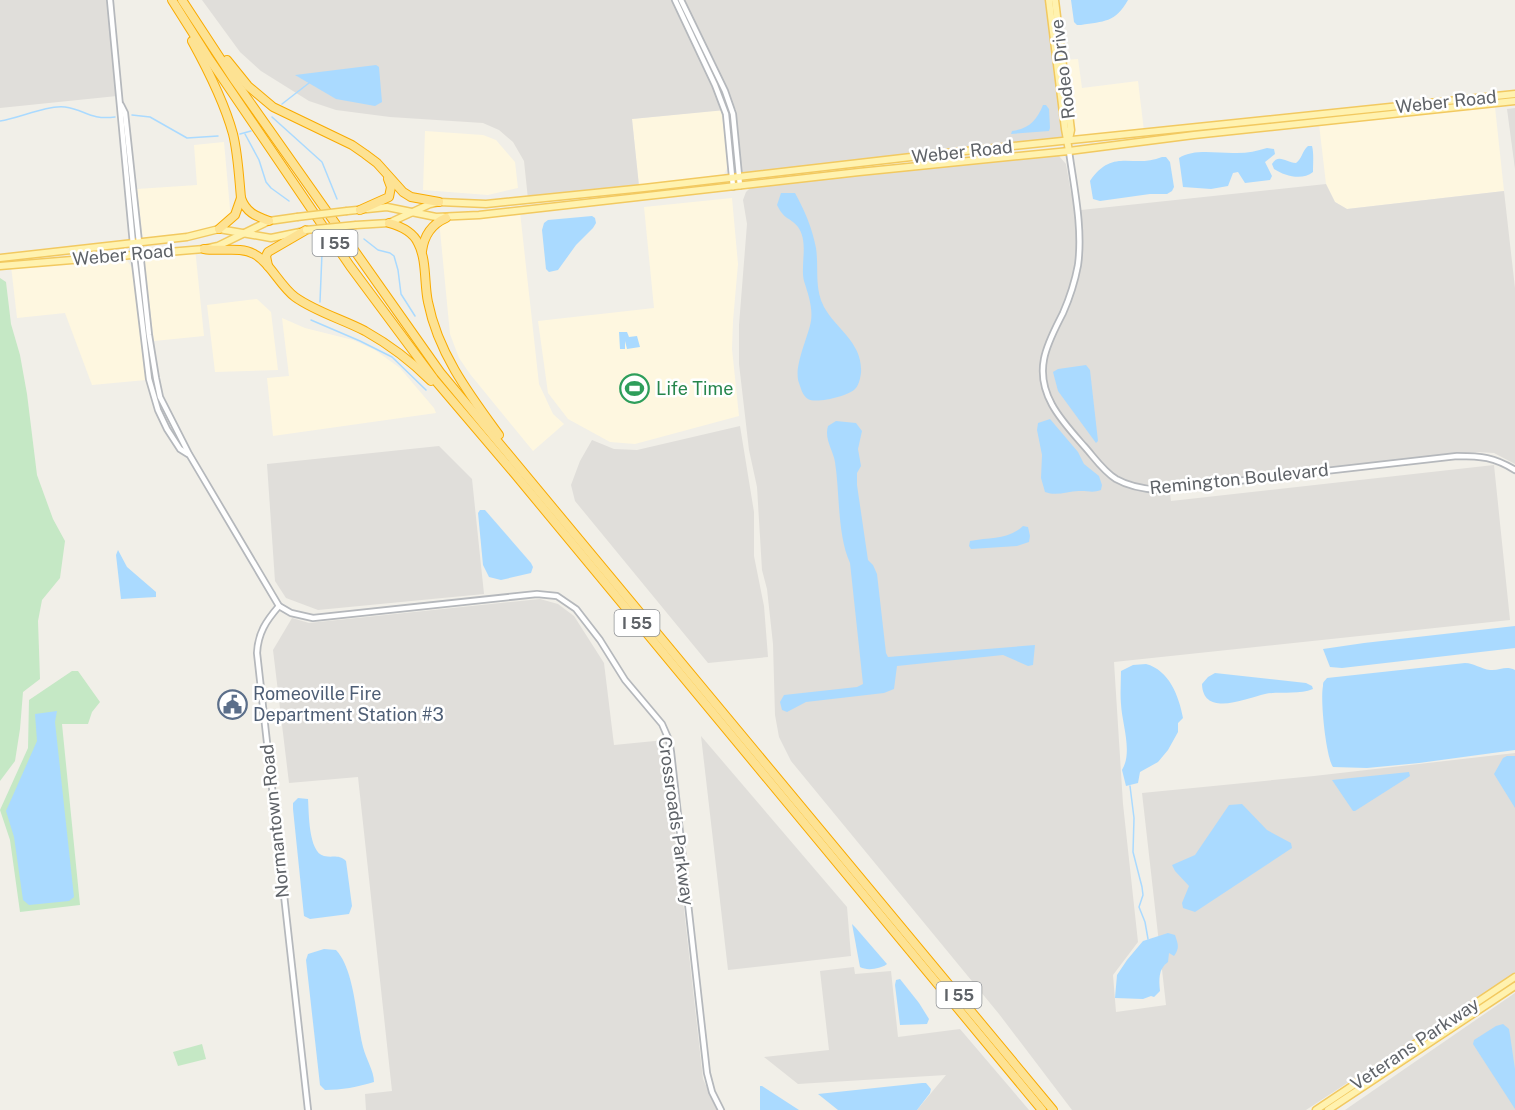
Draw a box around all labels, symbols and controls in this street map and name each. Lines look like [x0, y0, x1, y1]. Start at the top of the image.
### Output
street label: Rodeo Drive [1046, 18, 1079, 120]
street label: Weber Road [1394, 86, 1498, 117]
street label: Weber Road [910, 136, 1014, 167]
road number: I 55 [312, 230, 358, 256]
street label: Weber Road [71, 240, 174, 269]
sports icon: Life Time [619, 373, 651, 405]
place label: Life Time [656, 378, 733, 399]
street label: Remington Boulevard [1148, 459, 1329, 498]
road number: I 55 [614, 610, 660, 636]
place label: Romeoville Fire Department Station #3 [253, 683, 444, 725]
public building icon: Romeoville Fire Department Station #3 [216, 688, 248, 720]
street label: Crossroads Parkway [654, 735, 699, 907]
street label: Normantown Road [256, 743, 293, 899]
road number: I 55 [936, 982, 982, 1008]
street label: Veterans Parkway [1347, 993, 1483, 1094]

